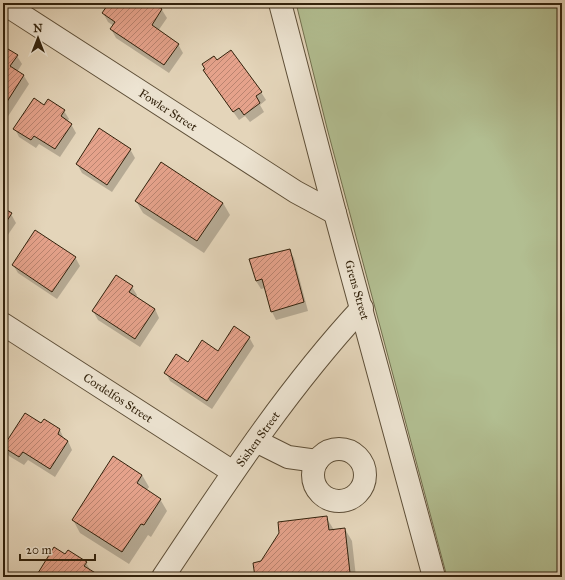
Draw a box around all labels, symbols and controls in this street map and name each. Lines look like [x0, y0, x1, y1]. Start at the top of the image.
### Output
north arrow [18, 18, 58, 58]
text: N [33, 22, 43, 35]
street label: Fowler Street [136, 86, 200, 134]
street label: Grens Street [342, 259, 372, 322]
street label: Cordelfos Street [81, 370, 156, 426]
street label: Sishen Street [233, 408, 283, 469]
scale bar [20, 536, 95, 562]
text: 20 m [26, 543, 52, 557]

